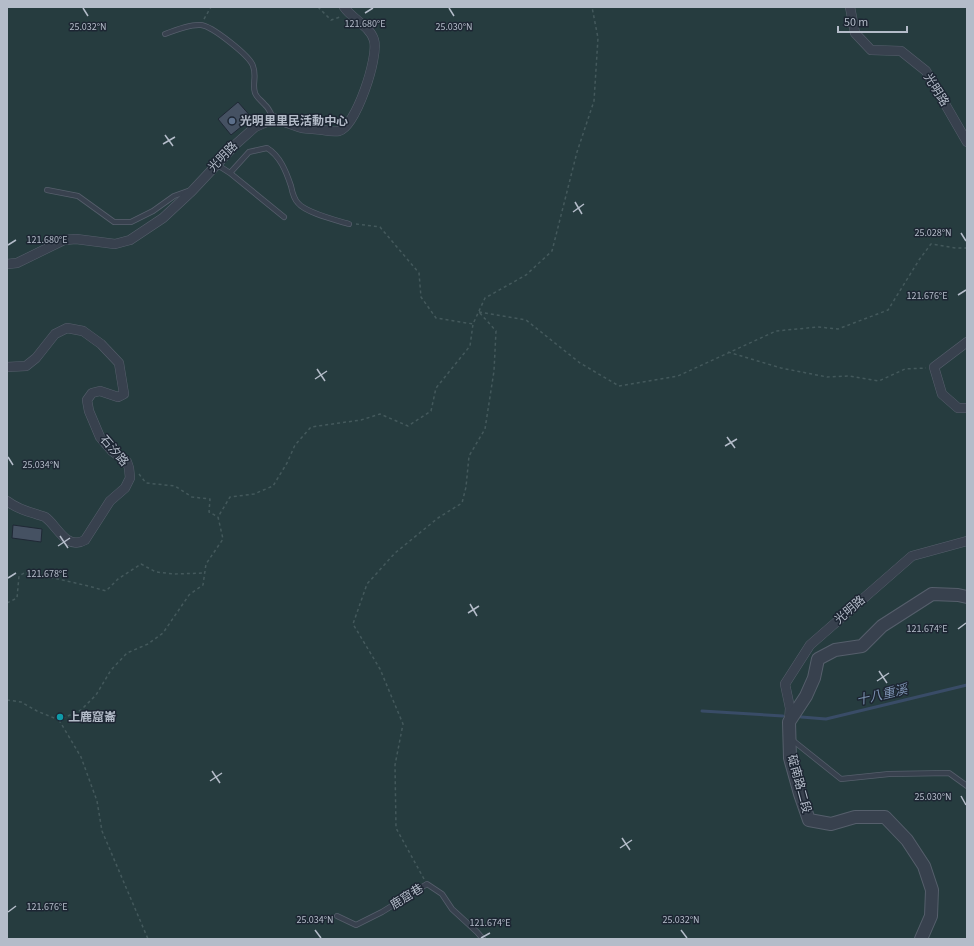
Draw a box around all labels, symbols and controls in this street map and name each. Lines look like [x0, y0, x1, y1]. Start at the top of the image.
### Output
scale bar [838, 8, 907, 34]
text: 50 m [844, 14, 868, 31]
text: 121.680°E [345, 17, 385, 31]
text: 25.032°N [69, 20, 107, 34]
text: 25.030°N [435, 20, 473, 34]
street label: 光明路 [919, 70, 953, 110]
place label: 光明里里民活動中心 [240, 113, 348, 130]
marker: 光明里里民活動中心 [227, 116, 237, 126]
street label: 光明路 [204, 138, 242, 176]
text: 25.028°N [914, 226, 952, 240]
text: 121.680°E [27, 233, 67, 247]
text: 121.676°E [907, 289, 947, 303]
street label: 石汐路 [96, 432, 132, 470]
text: 25.034°N [22, 458, 60, 472]
text: 121.678°E [27, 567, 67, 581]
street label: 光明路 [831, 592, 869, 628]
text: 121.674°E [907, 622, 947, 636]
water label: 十八重溪 [855, 680, 911, 710]
place label: 上鹿窟崙 [68, 709, 116, 726]
marker: 上鹿窟崙 [55, 712, 65, 722]
street label: 碇南路二段 [783, 753, 815, 815]
text: 25.030°N [914, 790, 952, 804]
street label: 鹿窟巷 [387, 880, 427, 914]
text: 121.676°E [27, 900, 67, 914]
text: 25.034°N [296, 913, 334, 927]
text: 25.032°N [662, 913, 700, 927]
text: 121.674°E [470, 916, 510, 930]

